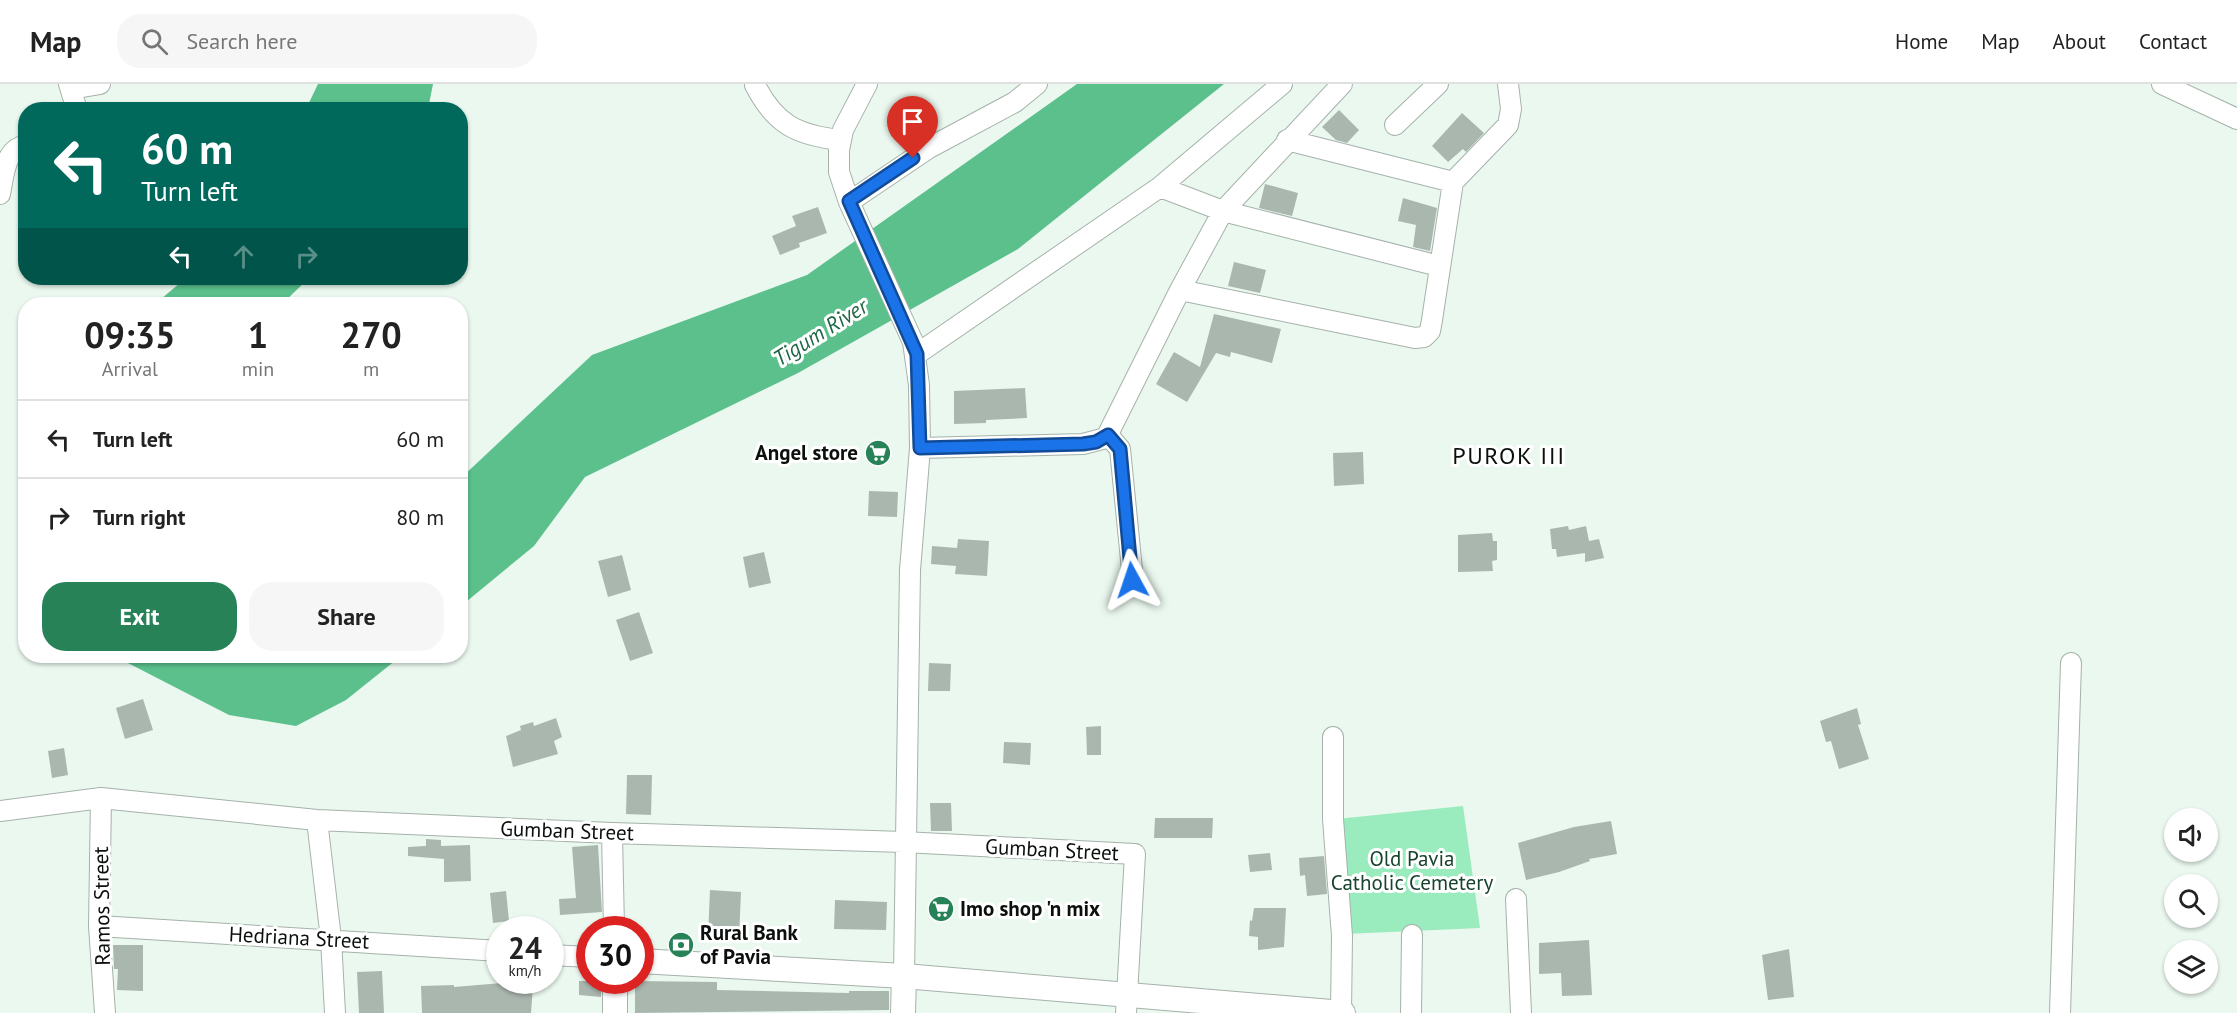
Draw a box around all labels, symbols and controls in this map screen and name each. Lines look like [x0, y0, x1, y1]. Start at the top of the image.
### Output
search box [117, 14, 537, 68]
text: Map [30, 23, 81, 60]
icon: search [138, 25, 171, 58]
text: Search here [186, 27, 297, 55]
text: Home [1895, 28, 1948, 55]
text: Map [1981, 28, 2020, 55]
text: About [2053, 28, 2106, 55]
text: Contact [2139, 28, 2207, 55]
pin [887, 96, 938, 158]
icon: arrive [896, 105, 929, 138]
text: 60 m [141, 121, 233, 176]
icon: left [42, 126, 120, 204]
text: Turn left [141, 174, 238, 208]
icon: left [164, 240, 197, 273]
icon: ahead [227, 240, 260, 273]
icon: right [290, 240, 323, 273]
water label: Tigum River [768, 291, 874, 372]
text: 09:35 [84, 311, 176, 358]
text: 1 [248, 311, 268, 358]
text: 270 [341, 311, 402, 358]
text: Arrival [102, 356, 158, 382]
text: min [242, 356, 274, 382]
text: m [363, 356, 379, 382]
icon: left [42, 423, 75, 456]
text: Turn left [93, 425, 173, 453]
text: 60 m [396, 425, 444, 453]
supermarket icon: Angel store [863, 438, 893, 468]
place label: Angel store [755, 439, 858, 466]
district label: PUROK III [1452, 440, 1566, 471]
icon: right [42, 501, 75, 534]
text: Turn right [93, 503, 185, 531]
text: 80 m [396, 503, 444, 531]
position arrow [1100, 548, 1164, 612]
button: Exit [42, 582, 237, 651]
button: Share [249, 582, 444, 651]
map controls [2164, 808, 2218, 994]
button: sound [2164, 808, 2218, 862]
street label: Gumban Street [500, 815, 634, 846]
street label: Gumban Street [985, 833, 1120, 866]
park label: Old Pavia Catholic Cemetery [1331, 845, 1493, 896]
street label: Ramos Street [87, 846, 116, 966]
button: search [2164, 874, 2218, 928]
supermarket icon: Imo shop 'n mix [926, 894, 956, 924]
place label: Imo shop 'n mix [960, 895, 1100, 922]
speed limit sign: 30 [576, 916, 654, 994]
place label: Rural Bank of Pavia [700, 919, 798, 970]
street label: Hedriana Street [228, 920, 370, 955]
text: 24 [508, 928, 542, 967]
bank icon: Rural Bank of Pavia [666, 930, 696, 960]
button: layers [2164, 940, 2218, 994]
text: km/h [509, 961, 541, 980]

